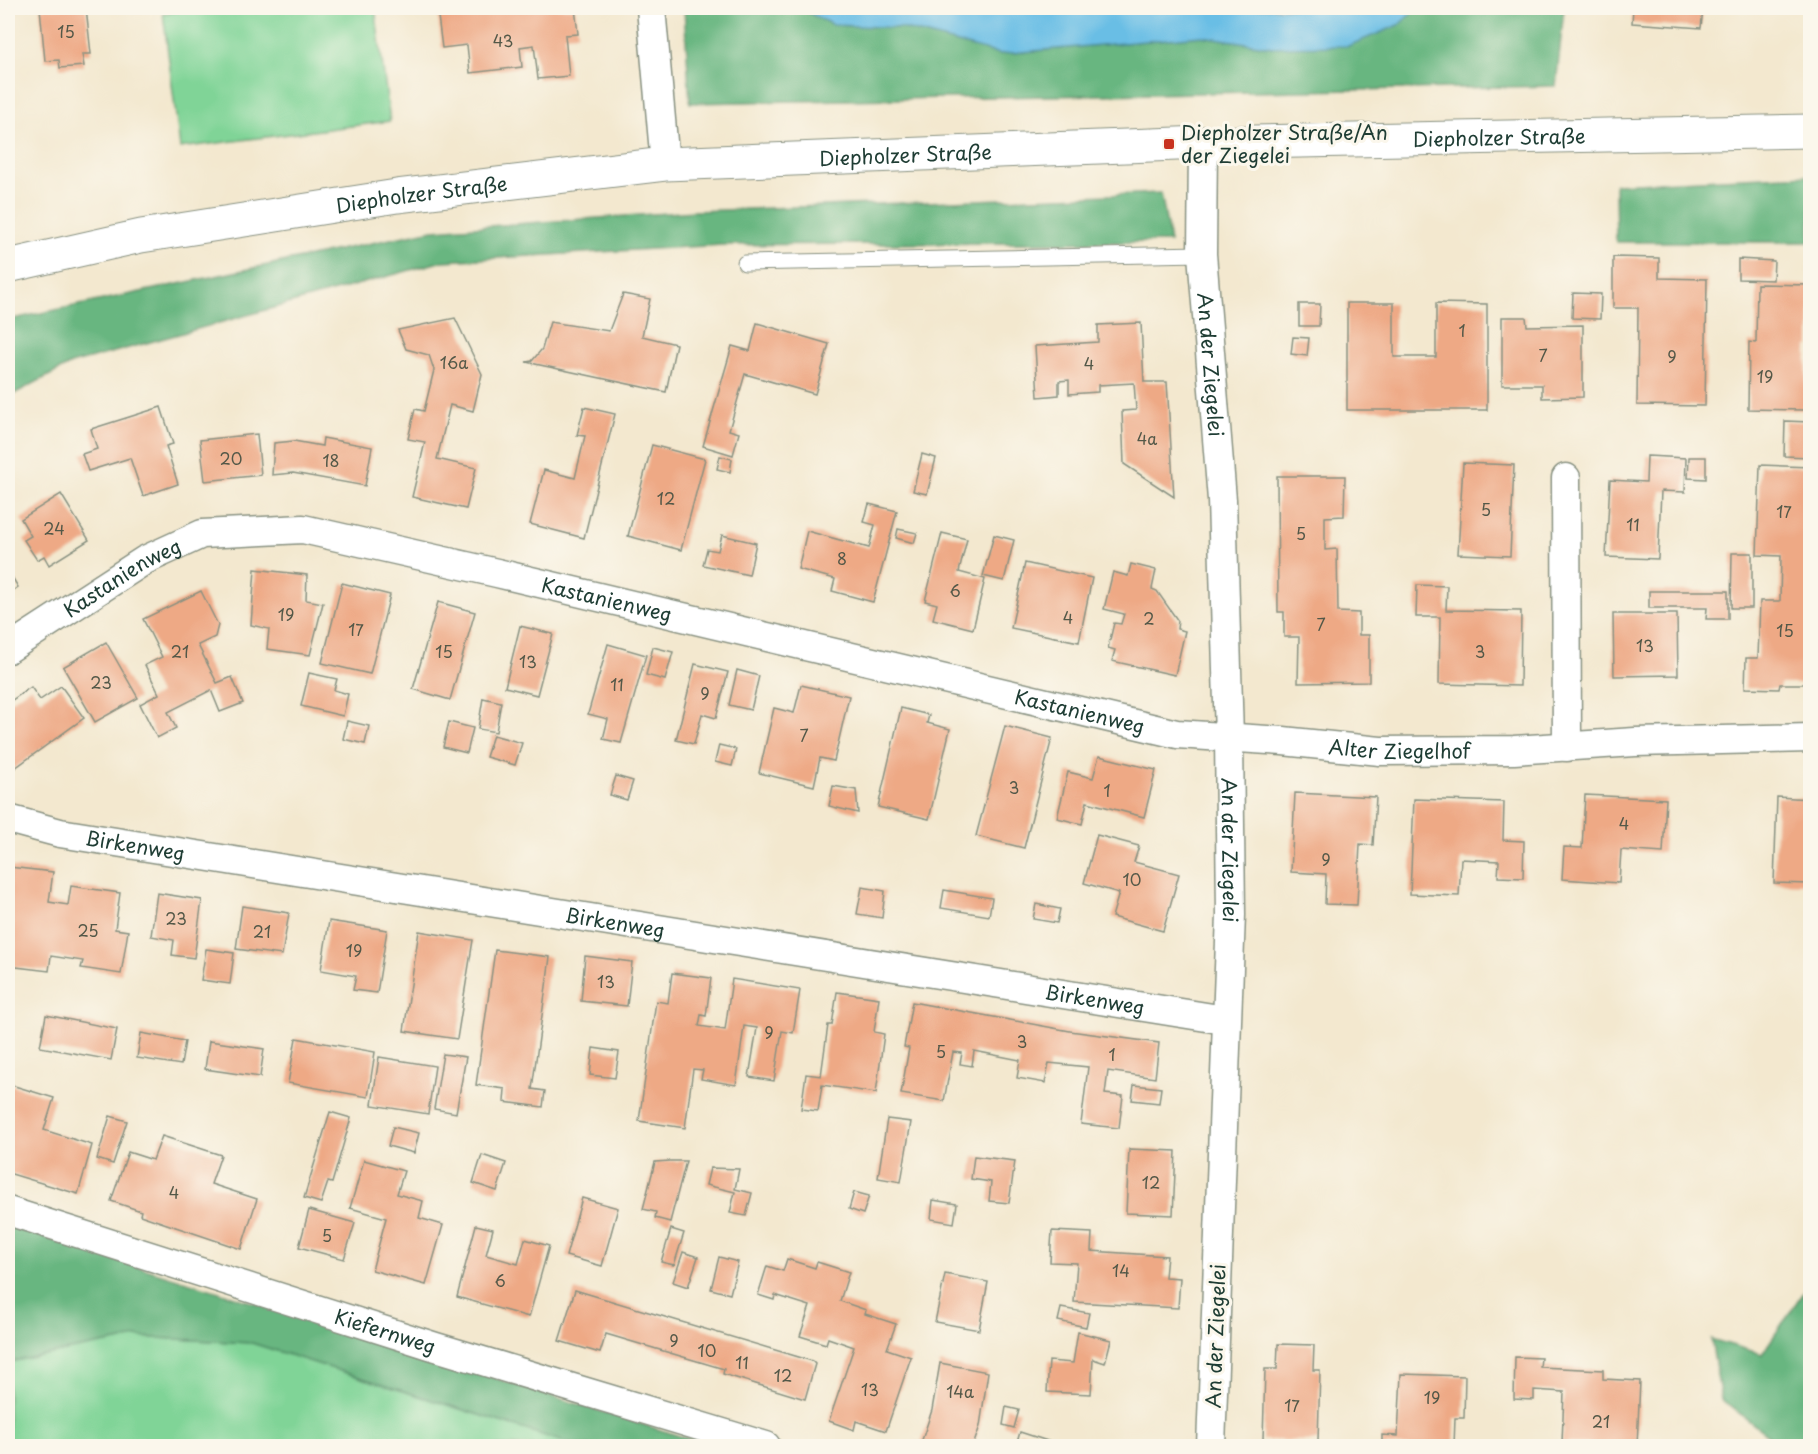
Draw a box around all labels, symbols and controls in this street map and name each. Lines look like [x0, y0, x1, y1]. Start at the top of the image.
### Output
house number: 15 [57, 19, 75, 43]
house number: 43 [493, 28, 513, 52]
place label: Diepholzer Straße/An der Ziegelei [1181, 117, 1388, 170]
street label: Diepholzer Straße [1413, 120, 1586, 154]
street label: Diepholzer Straße [819, 136, 992, 173]
marker: Diepholzer Straße/An der Ziegelei [1162, 137, 1176, 151]
street label: Diepholzer Straße [334, 168, 509, 220]
street label: An der Ziegelei [1190, 291, 1232, 438]
house number: 1 [1458, 318, 1466, 342]
house number: 7 [1538, 343, 1548, 367]
house number: 9 [1667, 344, 1677, 368]
house number: 16a [440, 350, 468, 374]
house number: 4 [1084, 351, 1094, 375]
house number: 19 [1757, 364, 1773, 388]
house number: 4a [1137, 426, 1157, 450]
house number: 20 [220, 446, 242, 470]
house number: 18 [322, 448, 340, 472]
house number: 12 [657, 486, 675, 510]
house number: 5 [1481, 497, 1491, 521]
house number: 17 [1776, 499, 1792, 523]
house number: 11 [1626, 512, 1640, 536]
house number: 24 [43, 516, 65, 540]
house number: 5 [1296, 521, 1306, 545]
street label: Kastanienweg [57, 530, 186, 624]
house number: 8 [837, 546, 847, 570]
street label: Kastanienweg [539, 569, 675, 629]
house number: 6 [949, 578, 961, 602]
house number: 19 [278, 602, 294, 626]
house number: 4 [1063, 605, 1073, 629]
house number: 2 [1143, 606, 1155, 630]
house number: 7 [1316, 612, 1326, 636]
house number: 17 [348, 617, 364, 641]
house number: 15 [1776, 618, 1794, 642]
house number: 13 [1636, 633, 1654, 657]
house number: 21 [171, 639, 189, 663]
house number: 15 [435, 639, 453, 663]
house number: 3 [1475, 639, 1485, 663]
house number: 13 [519, 649, 537, 673]
house number: 23 [90, 670, 112, 694]
house number: 11 [610, 672, 624, 696]
house number: 9 [700, 681, 710, 705]
street label: Kastanienweg [1012, 681, 1148, 741]
house number: 7 [799, 723, 809, 747]
street label: Alter Ziegelhof [1327, 731, 1472, 766]
house number: 3 [1009, 775, 1019, 799]
house number: 1 [1103, 778, 1111, 802]
street label: An der Ziegelei [1214, 778, 1246, 923]
house number: 4 [1619, 811, 1629, 835]
street label: Birkenweg [83, 822, 187, 868]
house number: 9 [1321, 847, 1331, 871]
house number: 10 [1123, 867, 1141, 891]
street label: Birkenweg [563, 899, 667, 945]
house number: 23 [165, 906, 187, 930]
house number: 25 [77, 918, 99, 942]
house number: 21 [253, 919, 271, 943]
house number: 19 [346, 938, 362, 962]
house number: 13 [597, 969, 615, 993]
street label: Birkenweg [1043, 976, 1147, 1022]
house number: 9 [764, 1020, 774, 1044]
house number: 3 [1017, 1029, 1027, 1053]
house number: 5 [936, 1039, 946, 1063]
house number: 1 [1108, 1042, 1116, 1066]
house number: 12 [1142, 1170, 1160, 1194]
house number: 4 [169, 1180, 179, 1204]
house number: 5 [322, 1223, 332, 1247]
house number: 14 [1112, 1258, 1130, 1282]
street label: An der Ziegelei [1197, 1263, 1233, 1409]
house number: 6 [494, 1268, 506, 1292]
street label: Kiefernweg [331, 1301, 440, 1361]
house number: 9 [669, 1328, 679, 1352]
house number: 10 [698, 1338, 716, 1362]
house number: 11 [735, 1350, 749, 1374]
house number: 12 [774, 1363, 792, 1387]
house number: 13 [861, 1377, 879, 1401]
house number: 14a [946, 1379, 974, 1403]
house number: 19 [1424, 1385, 1440, 1409]
house number: 17 [1284, 1393, 1300, 1417]
house number: 21 [1592, 1409, 1610, 1433]

